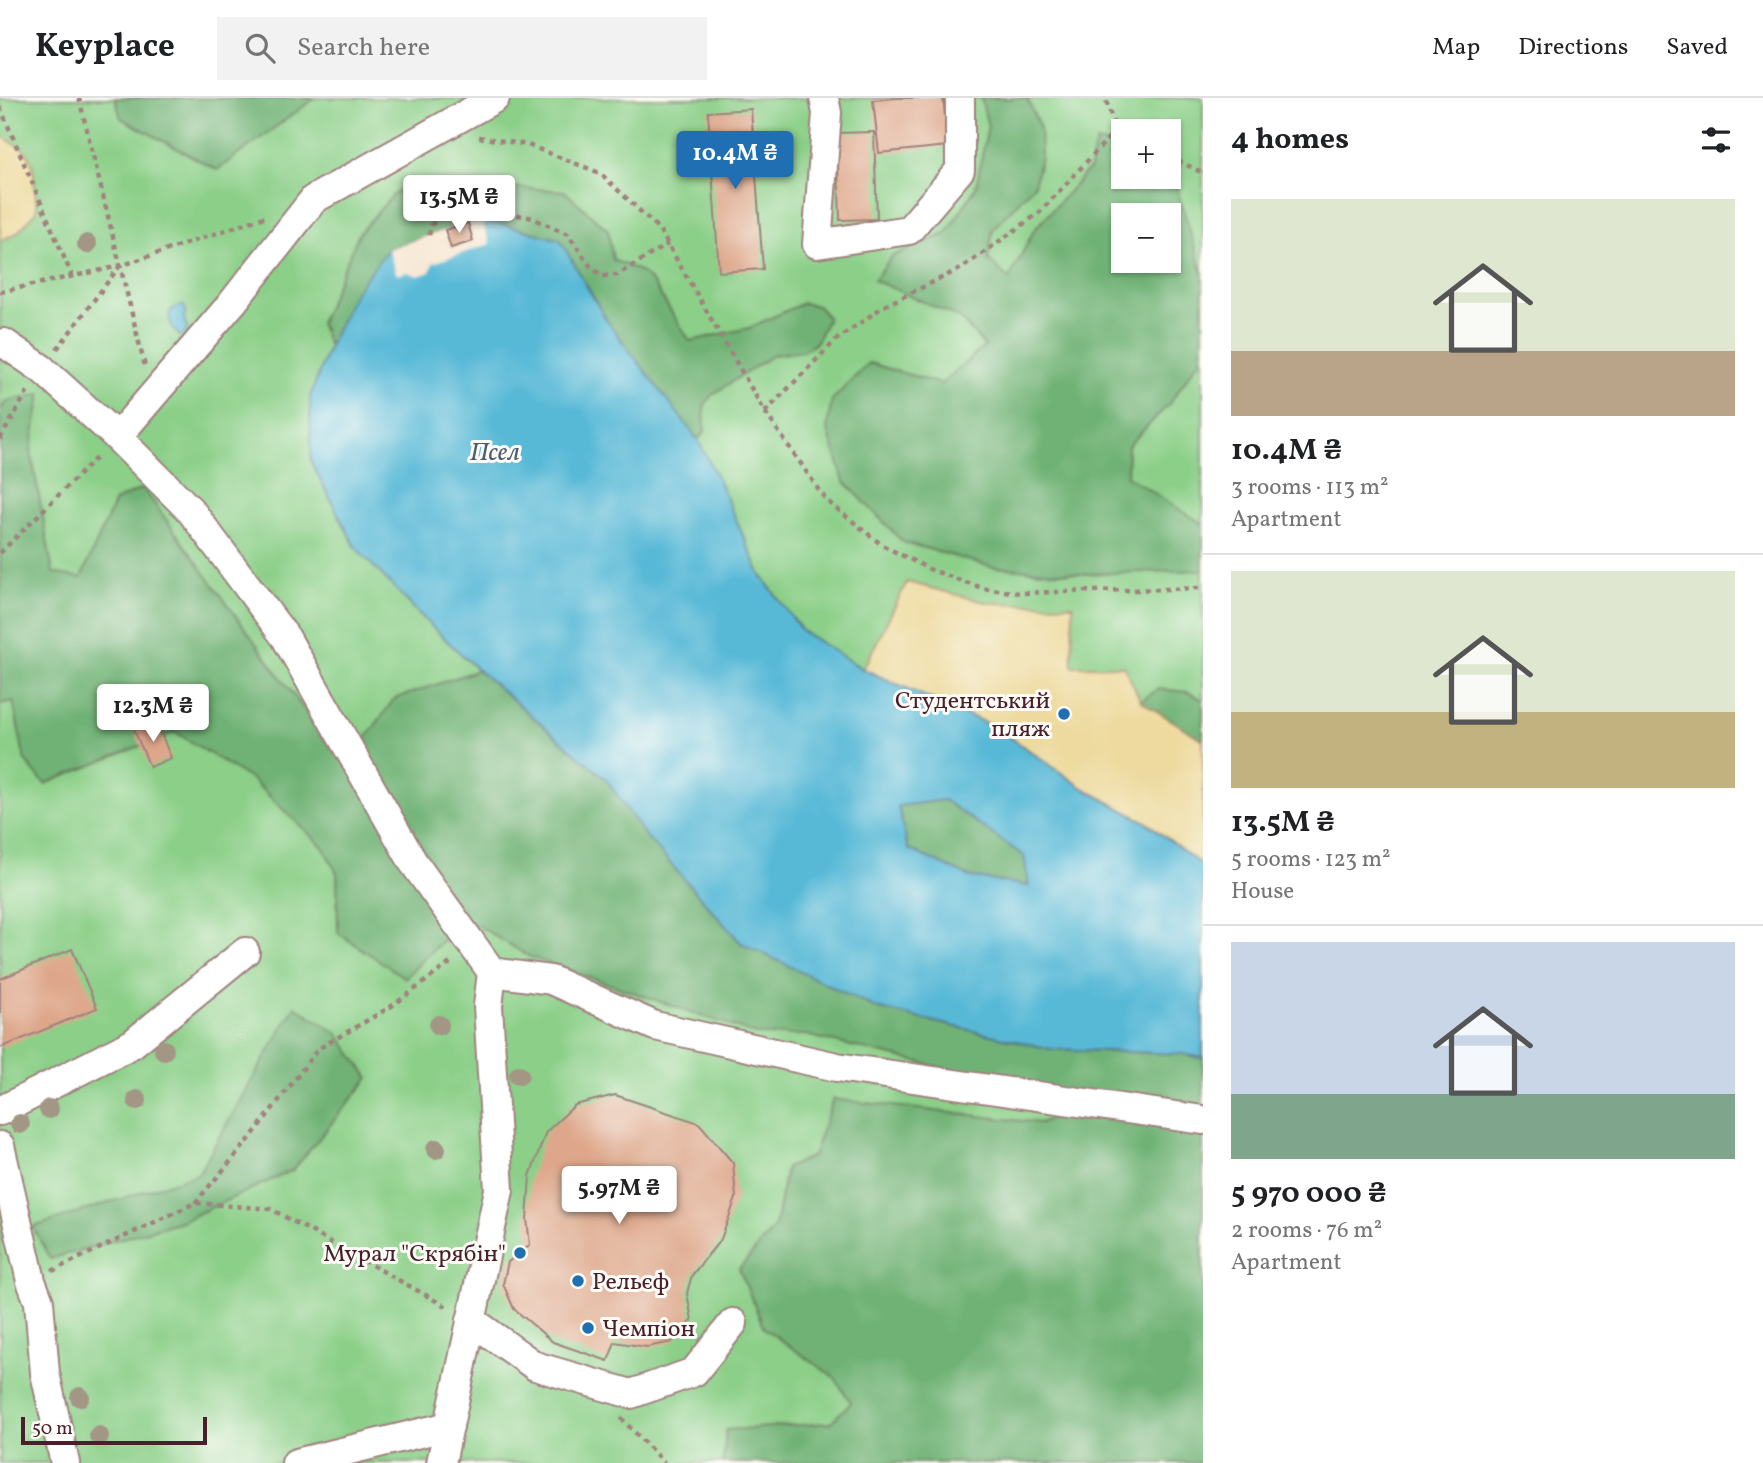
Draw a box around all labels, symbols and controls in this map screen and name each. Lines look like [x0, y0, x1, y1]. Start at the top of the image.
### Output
search box [217, 17, 707, 80]
text: Keyplace [35, 25, 175, 71]
icon: search [241, 29, 279, 67]
text: Search here [297, 30, 430, 66]
text: Map [1432, 31, 1480, 65]
text: Directions [1518, 31, 1628, 65]
text: Saved [1666, 31, 1728, 65]
map controls [1111, 119, 1181, 273]
button: + [1111, 119, 1181, 189]
text: 4 homes [1231, 119, 1349, 161]
icon: filters [1697, 121, 1735, 159]
pin: 10.4M ₴ [670, 132, 800, 191]
text: 10.4M ₴ [692, 138, 778, 170]
pin: 13.5M ₴ [394, 176, 524, 235]
text: 13.5M ₴ [419, 182, 499, 214]
button: − [1111, 203, 1181, 273]
icon: home [1420, 245, 1546, 371]
text: 10.4M ₴ [1231, 430, 1342, 472]
water label: Псел [470, 435, 520, 471]
text: 3 rooms · 113 m² [1231, 472, 1389, 504]
text: Apartment [1231, 504, 1342, 536]
icon: home [1420, 617, 1546, 743]
pin: 12.3M ₴ [88, 684, 218, 744]
place label: Студентський пляж [895, 685, 1050, 747]
text: 12.3M ₴ [113, 691, 193, 723]
marker: Студентський пляж [1056, 706, 1072, 722]
text: 13.5M ₴ [1231, 802, 1335, 844]
text: 5 rooms · 123 m² [1231, 844, 1391, 876]
text: House [1231, 876, 1294, 908]
icon: home [1420, 988, 1546, 1114]
pin: 5.97M ₴ [554, 1166, 684, 1226]
text: 5.97M ₴ [578, 1173, 660, 1205]
text: 5 970 000 ₴ [1231, 1173, 1387, 1215]
text: 2 rooms · 76 m² [1231, 1215, 1382, 1247]
place label: Мурал "Скрябін" [323, 1238, 506, 1272]
marker: Мурал "Скрябін" [512, 1245, 528, 1261]
text: Apartment [1231, 1247, 1342, 1279]
place label: Рельєф [592, 1266, 669, 1300]
marker: Рельєф [570, 1273, 586, 1289]
place label: Чемпіон [602, 1313, 695, 1347]
marker: Чемпіон [580, 1320, 596, 1336]
scale bar [21, 1414, 206, 1446]
text: 50 m [32, 1416, 73, 1442]

